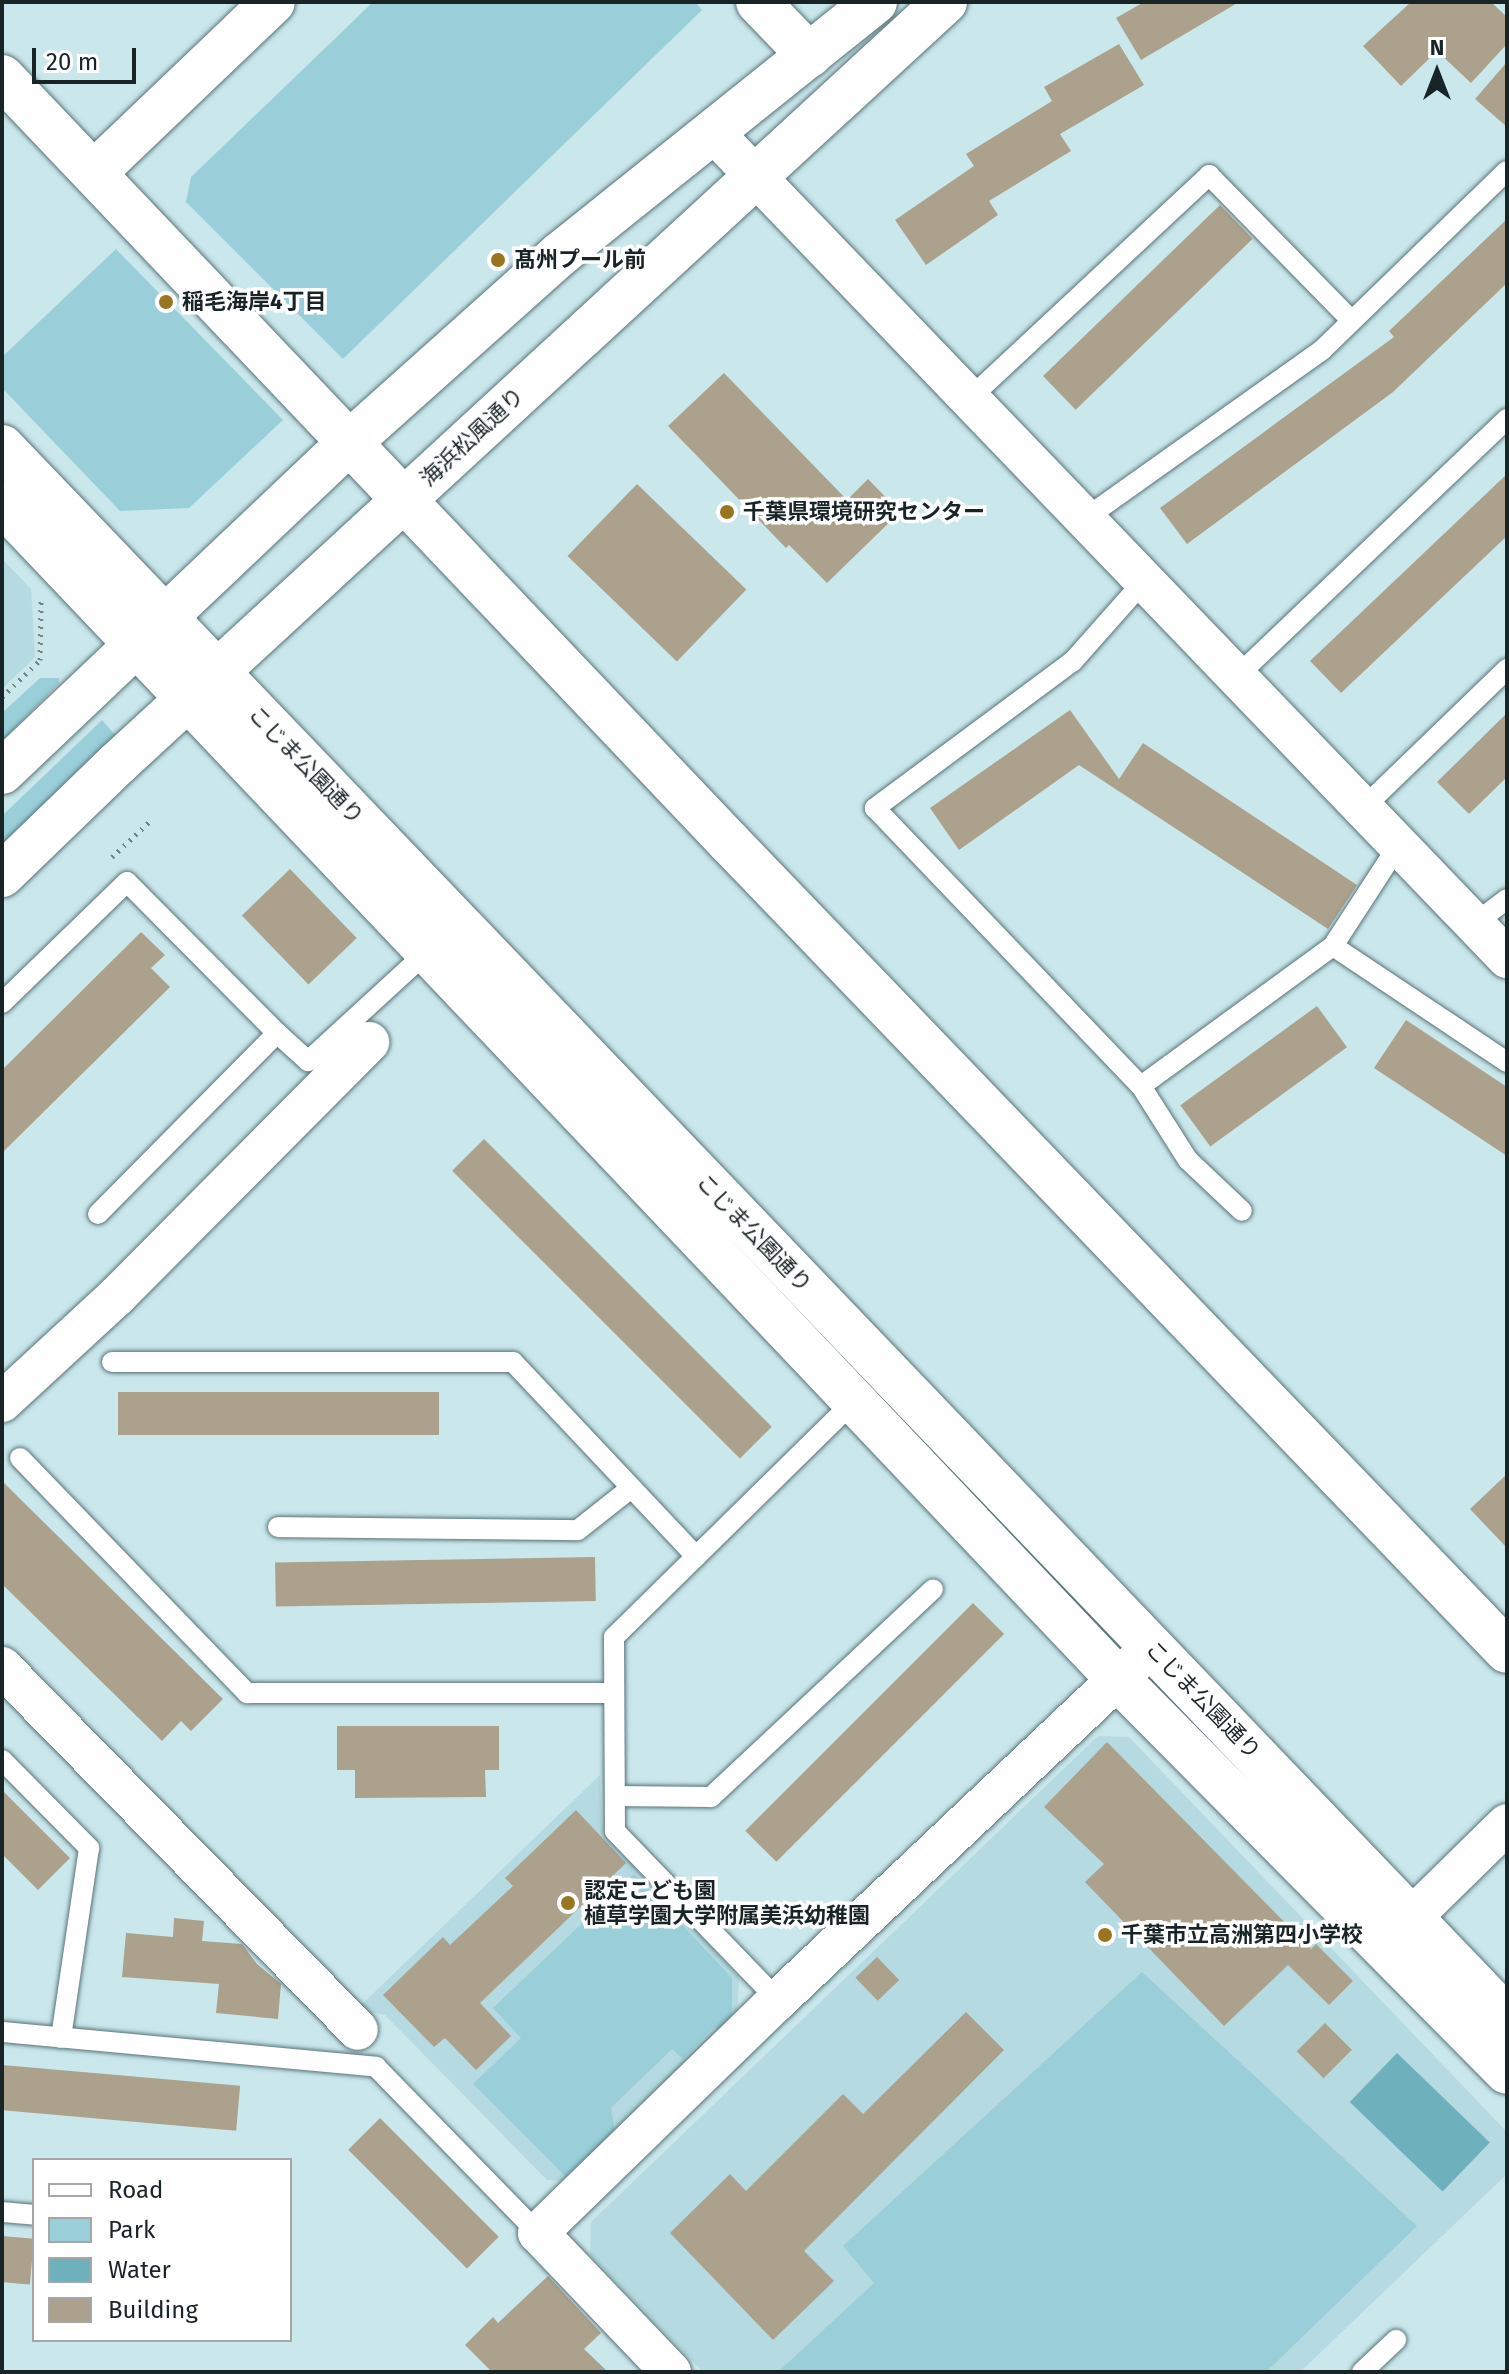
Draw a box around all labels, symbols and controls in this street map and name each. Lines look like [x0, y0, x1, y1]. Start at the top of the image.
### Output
scale bar [36, 32, 140, 82]
north arrow [1397, 32, 1477, 112]
text: N [1430, 34, 1444, 61]
text: 20 m [46, 48, 98, 76]
place label: 髙州プール前 [514, 247, 646, 273]
marker: 髙州プール前 [489, 251, 507, 269]
place label: 稲毛海岸4丁目 [182, 289, 326, 315]
marker: 稲毛海岸4丁目 [157, 293, 175, 311]
street label: 海浜松風通り [415, 382, 529, 492]
place label: 千葉県環境研究センター [743, 499, 985, 525]
marker: 千葉県環境研究センター [718, 503, 736, 521]
street label: こじま公園通り [243, 700, 369, 830]
street label: こじま公園通り [691, 1168, 817, 1298]
street label: こじま公園通り [1140, 1635, 1266, 1765]
place label: 認定こども園 植草学園大学附属美浜幼稚園 [584, 1877, 870, 1928]
marker: 認定こども園 植草学園大学附属美浜幼稚園 [559, 1894, 577, 1912]
place label: 千葉市立高洲第四小学校 [1121, 1922, 1363, 1948]
marker: 千葉市立高洲第四小学校 [1096, 1926, 1114, 1944]
legend [32, 2158, 292, 2342]
text: Road [108, 2176, 163, 2204]
text: Park [108, 2216, 155, 2244]
text: Water [108, 2256, 171, 2284]
text: Building [108, 2296, 198, 2324]

